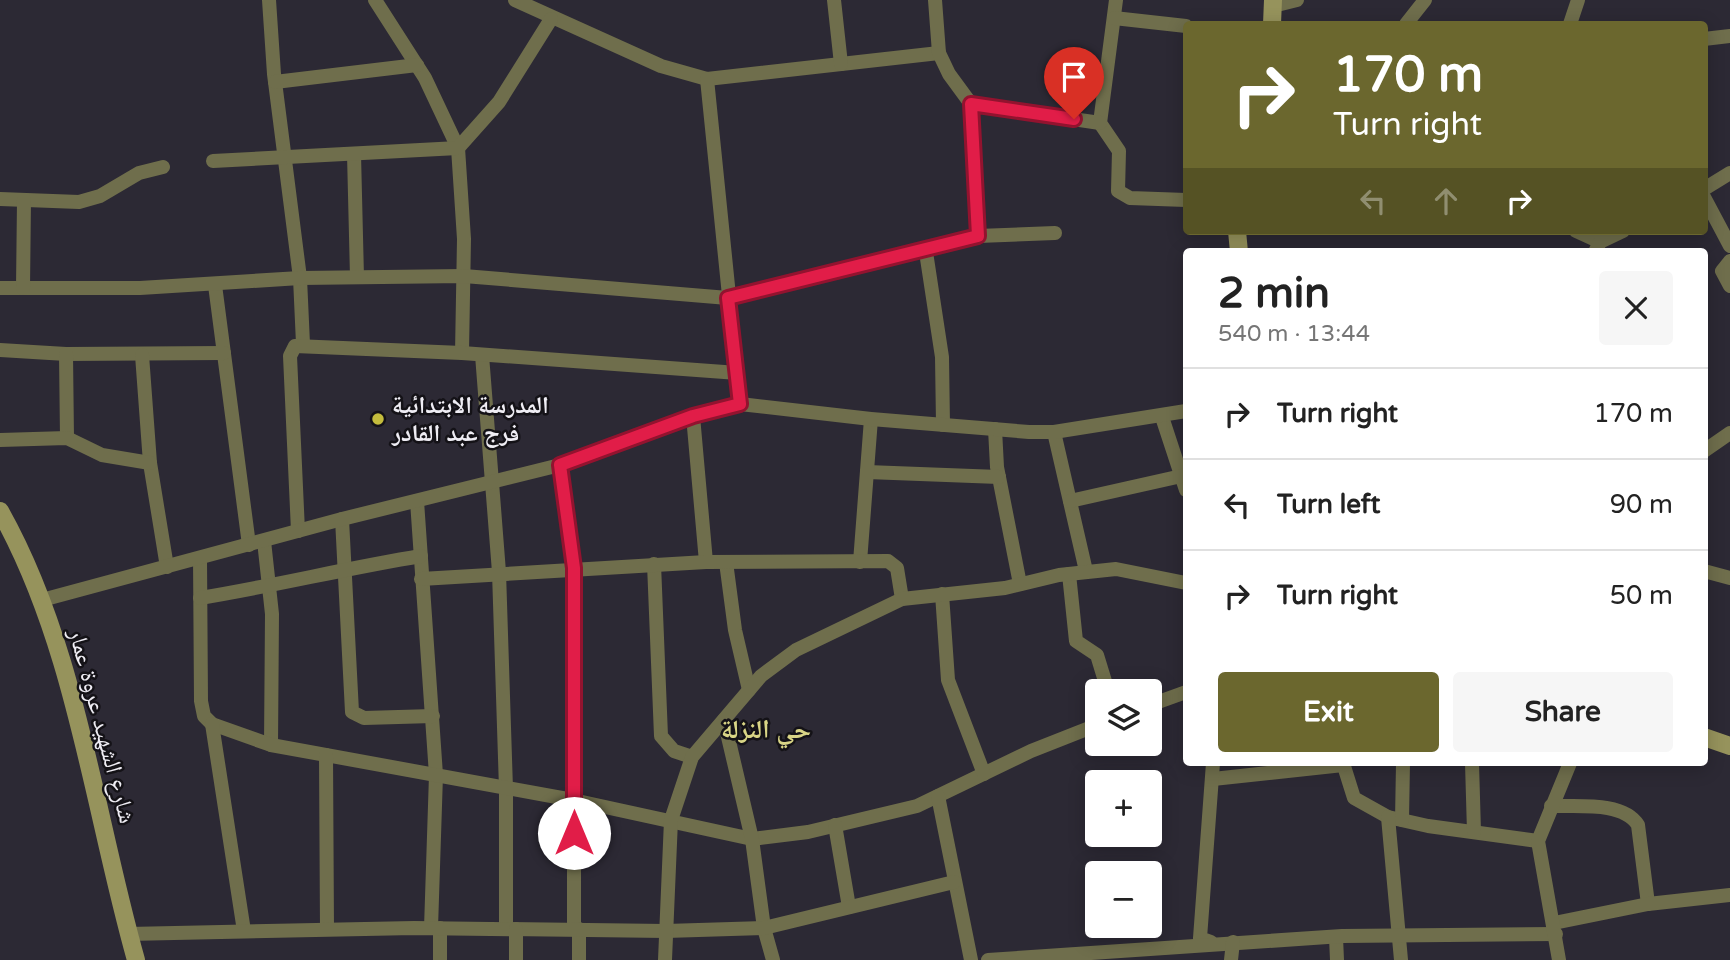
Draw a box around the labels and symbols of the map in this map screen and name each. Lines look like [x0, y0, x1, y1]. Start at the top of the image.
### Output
pin [1044, 47, 1104, 119]
place label: المدرسة الابتدائية فرج عبد القادر [391, 391, 549, 448]
marker: المدرسة الابتدائية فرج عبد القادر [370, 411, 386, 427]
street label: شارع الشهيد عروة عمار [62, 624, 142, 827]
district label: حي النزلة [721, 714, 811, 749]
position arrow [537, 796, 611, 870]

